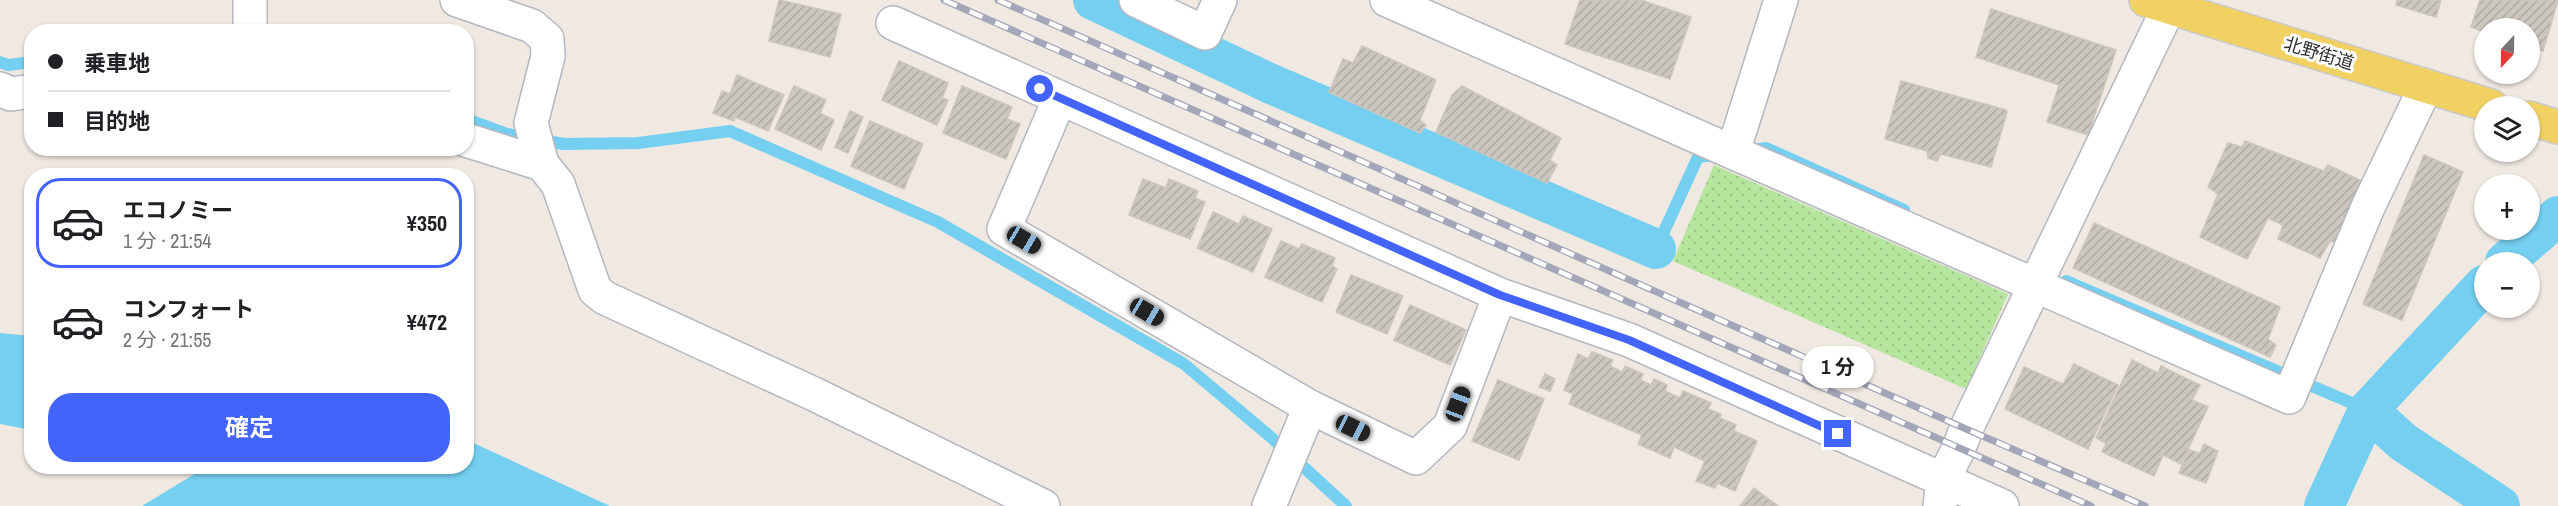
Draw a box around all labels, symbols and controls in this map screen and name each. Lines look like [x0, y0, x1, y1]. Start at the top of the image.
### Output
north arrow [2474, 18, 2540, 84]
map controls [2474, 18, 2540, 318]
street label: 北野街道 [2281, 31, 2357, 75]
text: 乗車地 [84, 48, 150, 78]
route start [1026, 75, 1053, 102]
button: layers [2474, 96, 2540, 162]
text: 目的地 [84, 106, 150, 136]
button: + [2474, 174, 2540, 240]
text: エコノミー [123, 195, 233, 225]
icon: car [51, 196, 105, 250]
text: ¥350 [407, 208, 447, 238]
car [1004, 223, 1044, 257]
text: 1 分 · 21:54 [123, 227, 211, 254]
button: − [2474, 252, 2540, 318]
text: コンフォート [123, 294, 254, 324]
icon: car [51, 295, 105, 349]
car [1127, 295, 1167, 329]
text: ¥472 [407, 307, 447, 337]
text: 2 分 · 21:55 [123, 326, 211, 353]
callout: 1 分 [1802, 347, 1874, 389]
text: 1 分 [1821, 353, 1855, 380]
car [1443, 384, 1473, 424]
button: 確定 [48, 393, 450, 462]
car [1333, 412, 1373, 444]
route end [1824, 420, 1851, 447]

